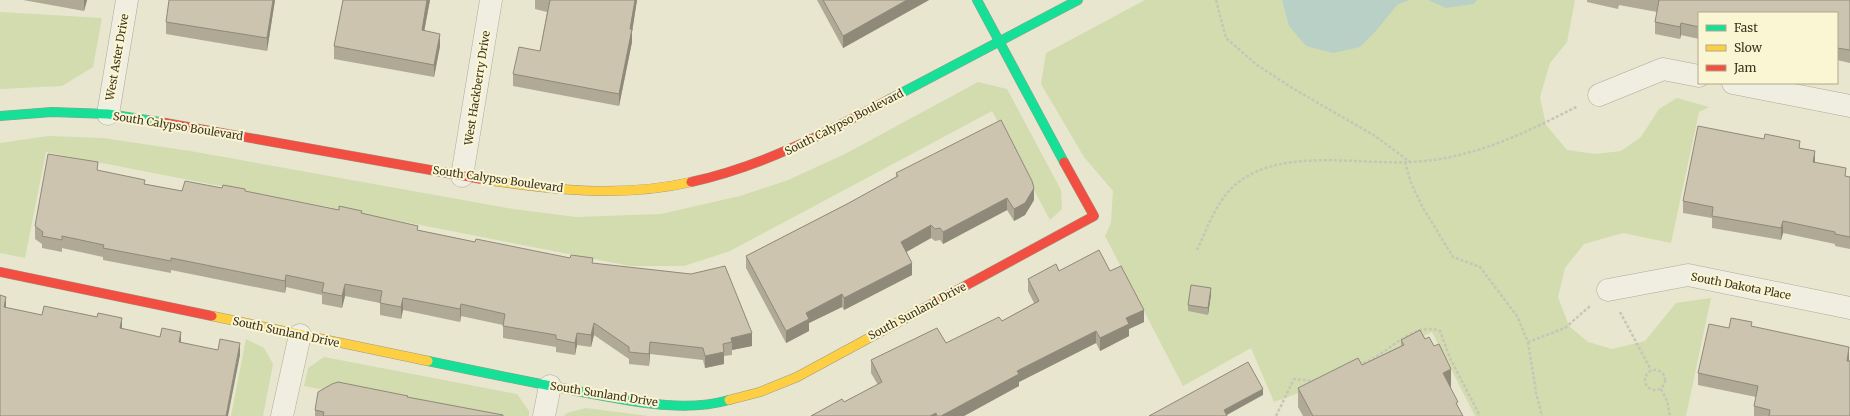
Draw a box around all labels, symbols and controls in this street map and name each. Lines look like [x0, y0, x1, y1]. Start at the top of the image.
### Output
street label: West Aster Drive [102, 12, 132, 102]
legend [1698, 12, 1838, 84]
text: Fast [1734, 20, 1758, 35]
street label: West Hackberry Drive [461, 29, 493, 147]
text: Slow [1734, 40, 1763, 55]
text: Jam [1733, 60, 1757, 75]
street label: South Calypso Boulevard [782, 86, 906, 158]
street label: South Calypso Boulevard [112, 109, 244, 143]
street label: South Calypso Boulevard [432, 163, 564, 195]
street label: South Dakota Place [1690, 269, 1792, 303]
street label: South Sunland Drive [866, 279, 969, 343]
street label: South Sunland Drive [231, 314, 341, 350]
street label: South Sunland Drive [549, 379, 659, 409]

